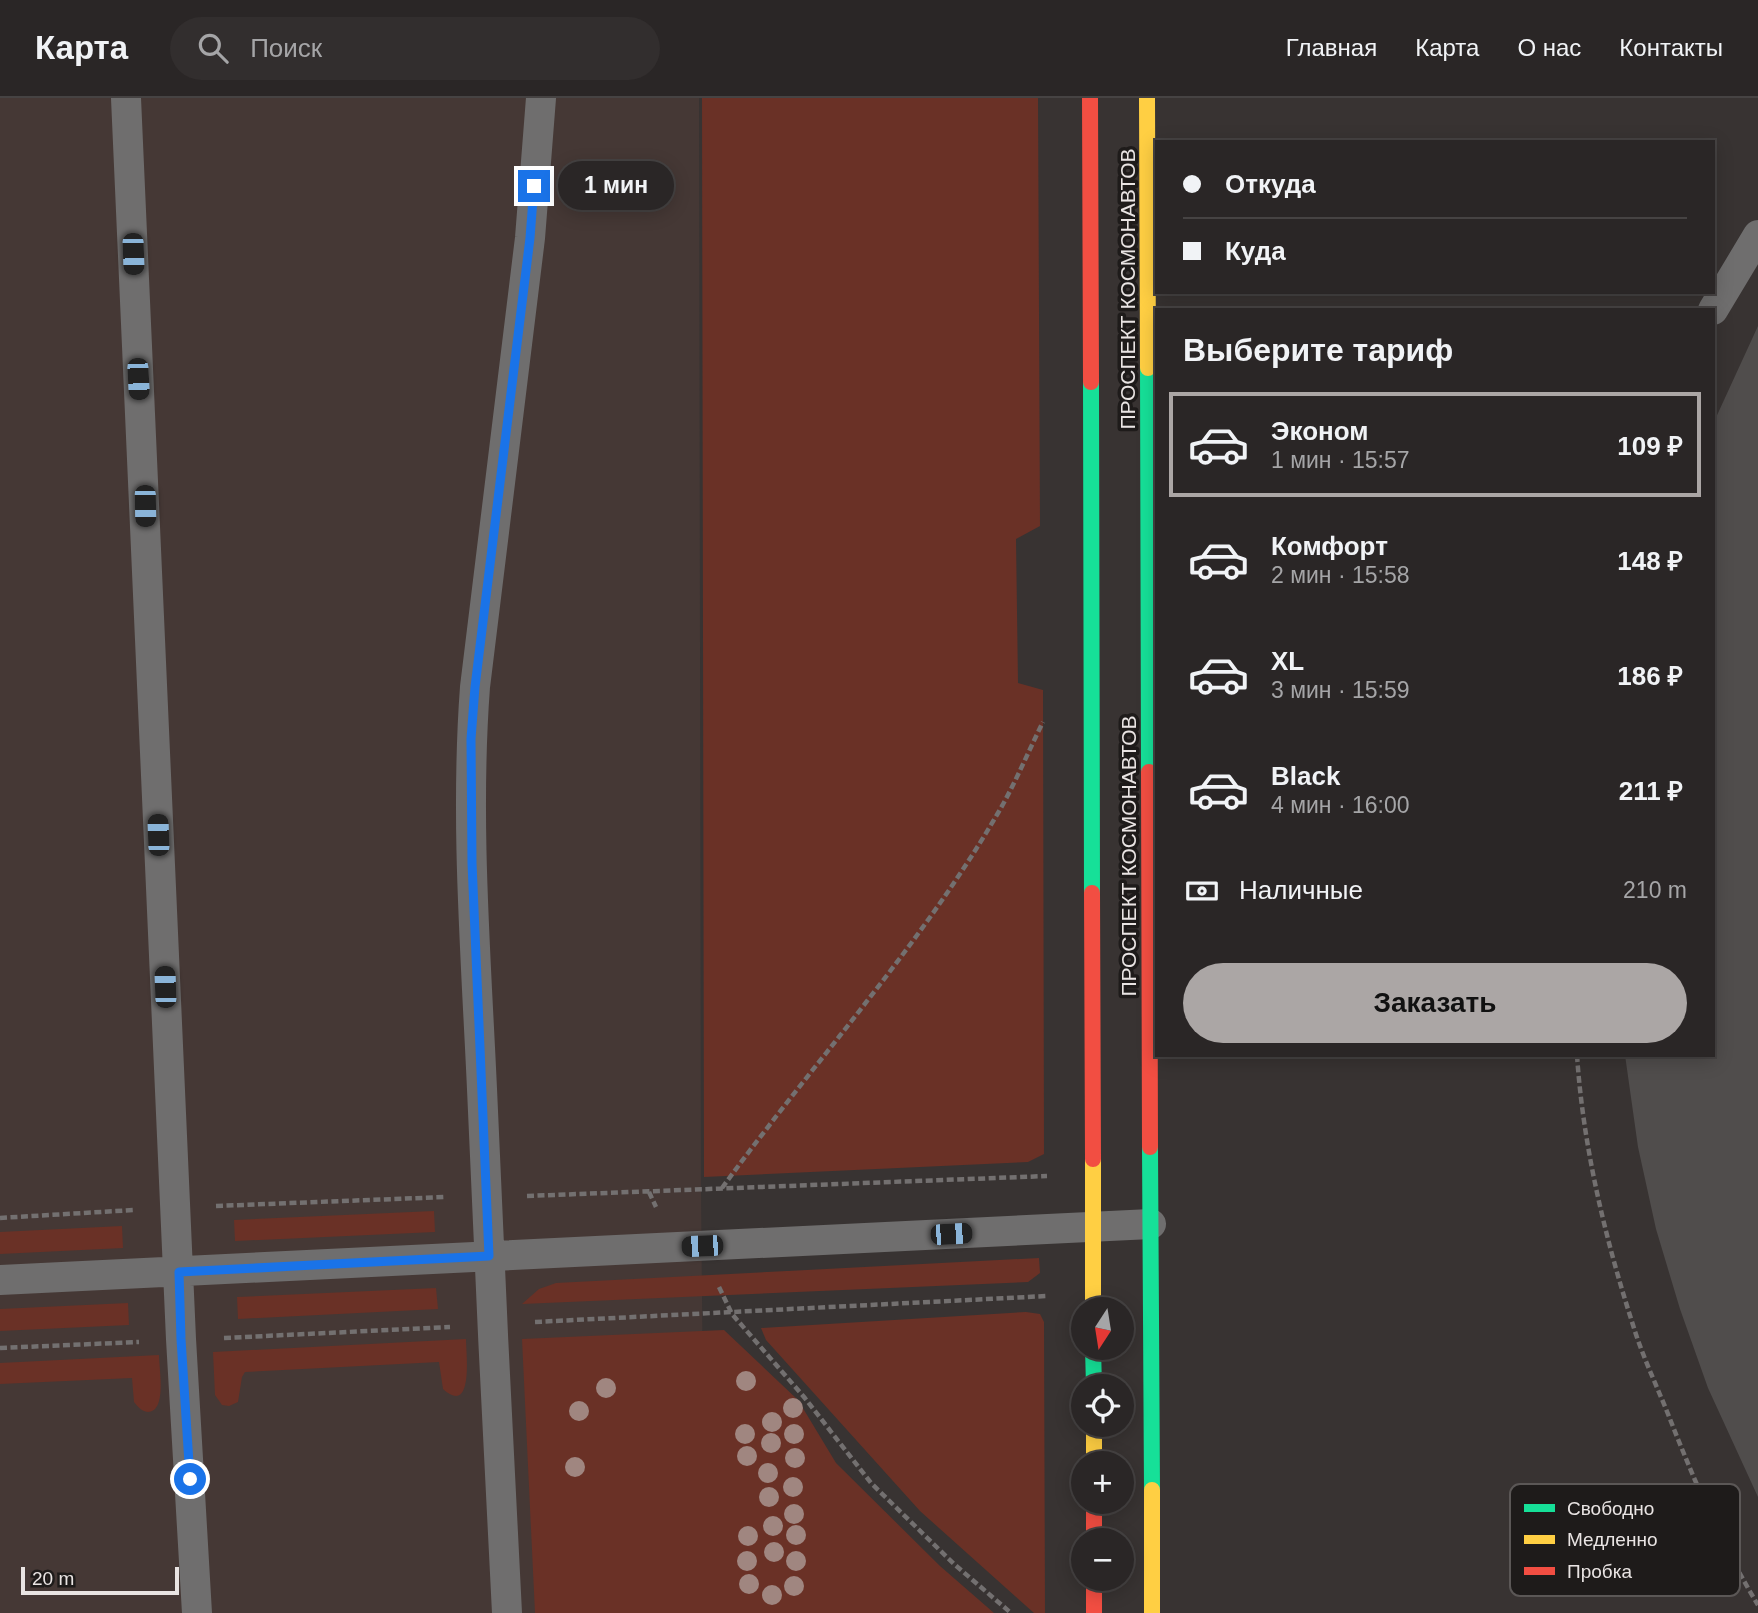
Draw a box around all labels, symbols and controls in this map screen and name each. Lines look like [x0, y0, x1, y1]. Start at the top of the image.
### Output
search box [170, 17, 660, 80]
text: Карта [35, 29, 128, 66]
icon: search [194, 29, 232, 67]
text: Поиск [250, 33, 322, 63]
text: Главная [1286, 34, 1377, 61]
text: Карта [1415, 34, 1479, 61]
text: О нас [1517, 34, 1581, 61]
text: Контакты [1619, 34, 1723, 61]
street label: ПРОСПЕКТ КОСМОНАВТОВ [1116, 148, 1139, 430]
callout: 1 мин [558, 162, 674, 210]
text: Откуда [1225, 169, 1316, 199]
route end [518, 170, 550, 202]
text: 1 мин [584, 172, 648, 198]
car [122, 233, 145, 275]
text: Куда [1225, 236, 1286, 266]
text: Выберите тариф [1183, 332, 1453, 368]
car [127, 357, 150, 401]
icon: car [1187, 413, 1250, 476]
text: Эконом [1271, 416, 1369, 446]
text: 109 ₽ [1617, 431, 1683, 461]
text: 1 мин · 15:57 [1271, 447, 1410, 473]
car [135, 485, 156, 527]
icon: car [1187, 528, 1250, 591]
text: Комфорт [1271, 531, 1388, 561]
text: 148 ₽ [1617, 546, 1683, 576]
text: 2 мин · 15:58 [1271, 562, 1410, 588]
icon: car [1187, 643, 1250, 706]
text: XL [1271, 646, 1304, 676]
text: 186 ₽ [1617, 661, 1683, 691]
text: 3 мин · 15:59 [1271, 677, 1410, 703]
street label: ПРОСПЕКТ КОСМОНАВТОВ [1117, 715, 1140, 997]
icon: car [1187, 758, 1250, 821]
text: Black [1271, 761, 1340, 791]
text: 211 ₽ [1619, 776, 1683, 806]
text: 4 мин · 16:00 [1271, 792, 1410, 818]
car [147, 814, 170, 856]
icon: cash [1183, 872, 1221, 910]
text: Наличные [1239, 875, 1363, 905]
text: 210 m [1623, 877, 1687, 903]
button: Заказать [1183, 963, 1687, 1043]
car [154, 966, 177, 1008]
car [930, 1222, 973, 1246]
car [681, 1235, 724, 1257]
north arrow [1071, 1297, 1134, 1360]
map controls [1071, 1297, 1134, 1591]
button: locate [1071, 1374, 1134, 1437]
button: + [1071, 1451, 1134, 1514]
route start [174, 1463, 206, 1495]
legend [1510, 1484, 1740, 1596]
text: Свободно [1567, 1498, 1654, 1519]
button: − [1071, 1528, 1134, 1591]
text: Медленно [1567, 1529, 1657, 1550]
text: Пробка [1567, 1561, 1632, 1582]
scale bar [21, 1564, 178, 1596]
text: 20 m [32, 1568, 74, 1589]

